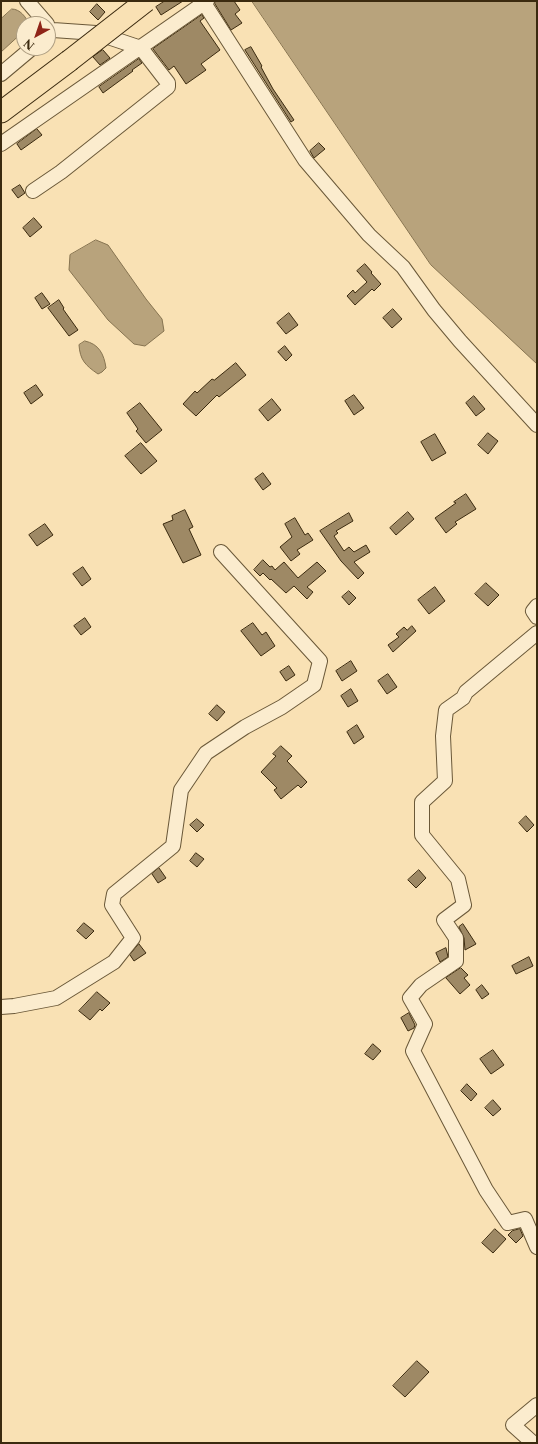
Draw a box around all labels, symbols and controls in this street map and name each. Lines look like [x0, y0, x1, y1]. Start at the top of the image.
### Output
north arrow [16, 16, 56, 56]
text: N [21, 36, 37, 53]

